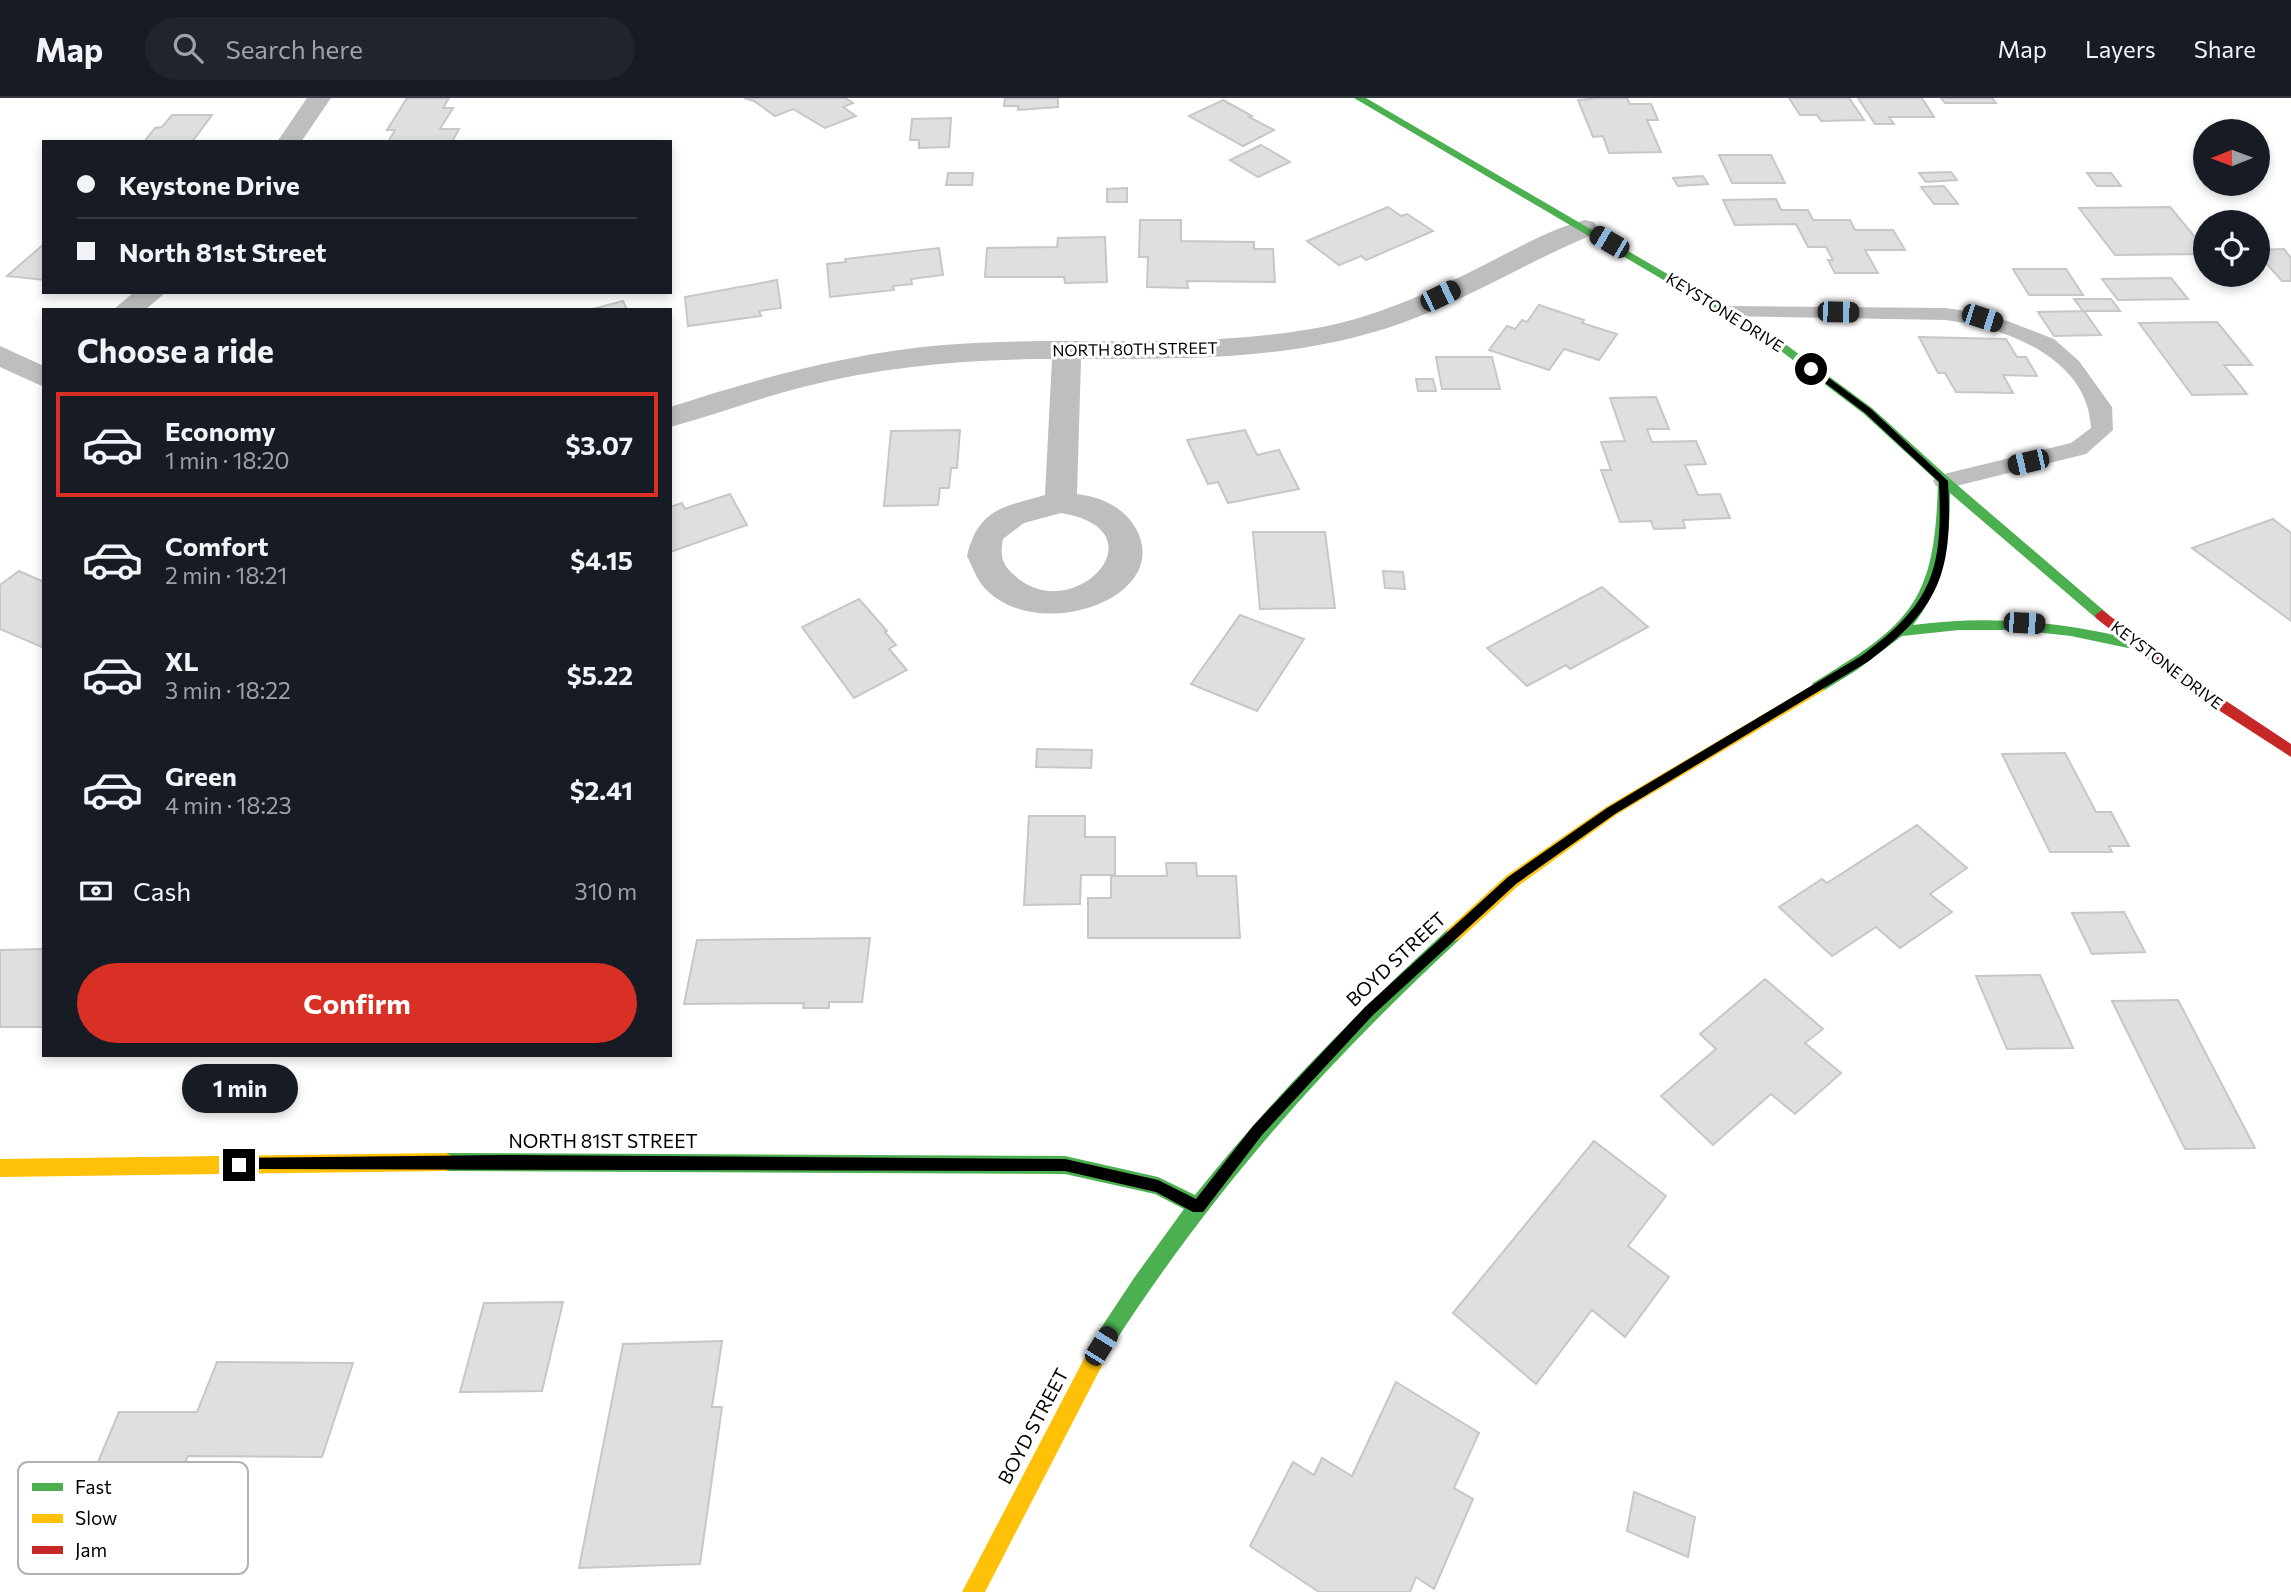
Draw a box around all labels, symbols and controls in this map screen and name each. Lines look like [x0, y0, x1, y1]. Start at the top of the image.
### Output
search box [145, 17, 635, 80]
text: Map [35, 28, 103, 69]
icon: search [169, 29, 207, 67]
text: Search here [225, 33, 363, 64]
text: Map [1998, 34, 2047, 63]
text: Layers [2085, 34, 2156, 63]
text: Share [2194, 34, 2256, 63]
north arrow [2193, 119, 2270, 196]
map controls [2193, 119, 2270, 287]
text: Keystone Drive [119, 169, 300, 200]
button: locate [2193, 210, 2270, 287]
car [1586, 222, 1633, 262]
text: North 81st Street [119, 236, 326, 267]
street label: KEYSTONE DRIVE [1663, 268, 1787, 355]
car [1417, 277, 1464, 315]
car [1817, 301, 1860, 323]
car [1959, 302, 2006, 334]
text: Choose a ride [77, 330, 274, 370]
street label: NORTH 80TH STREET [1052, 338, 1218, 359]
route start [1795, 353, 1827, 385]
icon: car [81, 413, 144, 476]
text: Economy [165, 415, 276, 446]
text: $3.07 [565, 429, 633, 460]
text: 1 min · 18:20 [165, 446, 290, 474]
car [2006, 447, 2051, 477]
icon: car [81, 528, 144, 591]
text: Comfort [165, 530, 268, 561]
text: $4.15 [570, 544, 633, 575]
text: 2 min · 18:21 [165, 561, 287, 589]
car [2003, 611, 2046, 635]
street label: KEYSTONE DRIVE [2108, 617, 2227, 713]
icon: car [81, 643, 144, 706]
text: XL [165, 645, 199, 676]
text: $5.22 [567, 659, 633, 690]
text: 3 min · 18:22 [165, 676, 291, 704]
icon: car [81, 758, 144, 821]
text: Green [165, 760, 237, 791]
text: $2.41 [570, 774, 633, 805]
text: 4 min · 18:23 [165, 791, 292, 819]
icon: cash [77, 872, 115, 910]
text: Cash [133, 875, 191, 906]
text: 310 m [575, 877, 637, 905]
street label: BOYD STREET [1341, 907, 1450, 1011]
button: Confirm [77, 963, 637, 1043]
callout: 1 min [181, 1063, 297, 1112]
text: 1 min [213, 1074, 267, 1102]
street label: NORTH 81ST STREET [508, 1129, 698, 1152]
route end [223, 1149, 255, 1181]
car [1081, 1323, 1122, 1369]
street label: BOYD STREET [992, 1364, 1073, 1488]
legend [18, 1462, 248, 1574]
text: Fast [75, 1475, 112, 1498]
text: Slow [75, 1506, 117, 1529]
text: Jam [75, 1538, 107, 1561]

